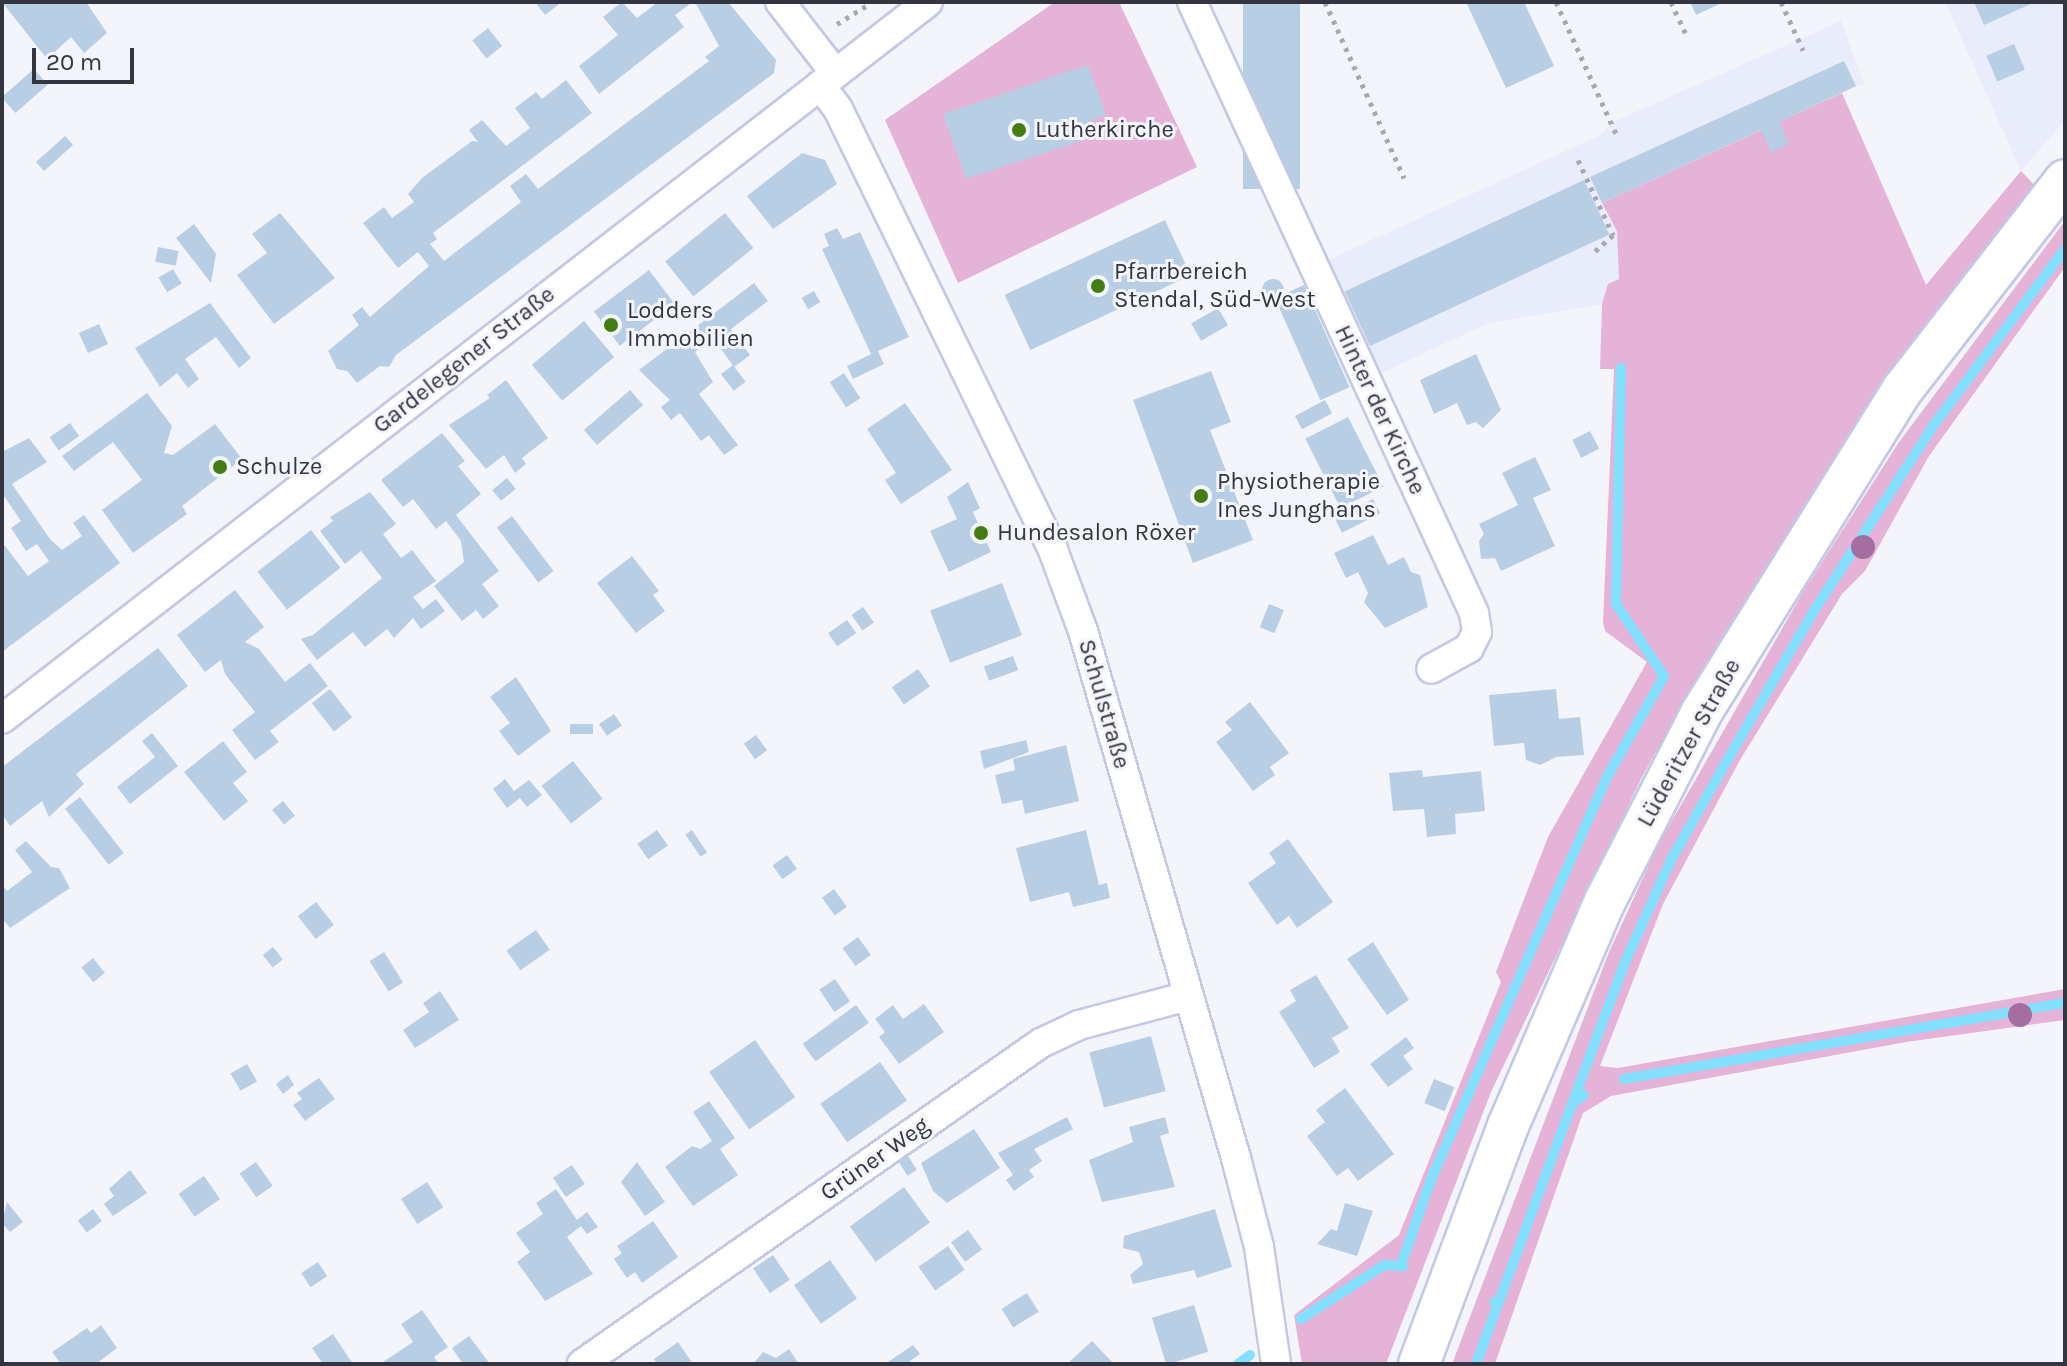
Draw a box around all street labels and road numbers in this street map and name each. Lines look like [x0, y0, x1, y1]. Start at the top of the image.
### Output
street label: Gardelegener Straße [367, 280, 561, 440]
street label: Hinter der Kirche [1328, 321, 1432, 499]
street label: Schulstraße [1072, 636, 1136, 772]
street label: Lüderitzer Straße [1631, 654, 1747, 832]
street label: Grüner Weg [815, 1111, 935, 1207]

